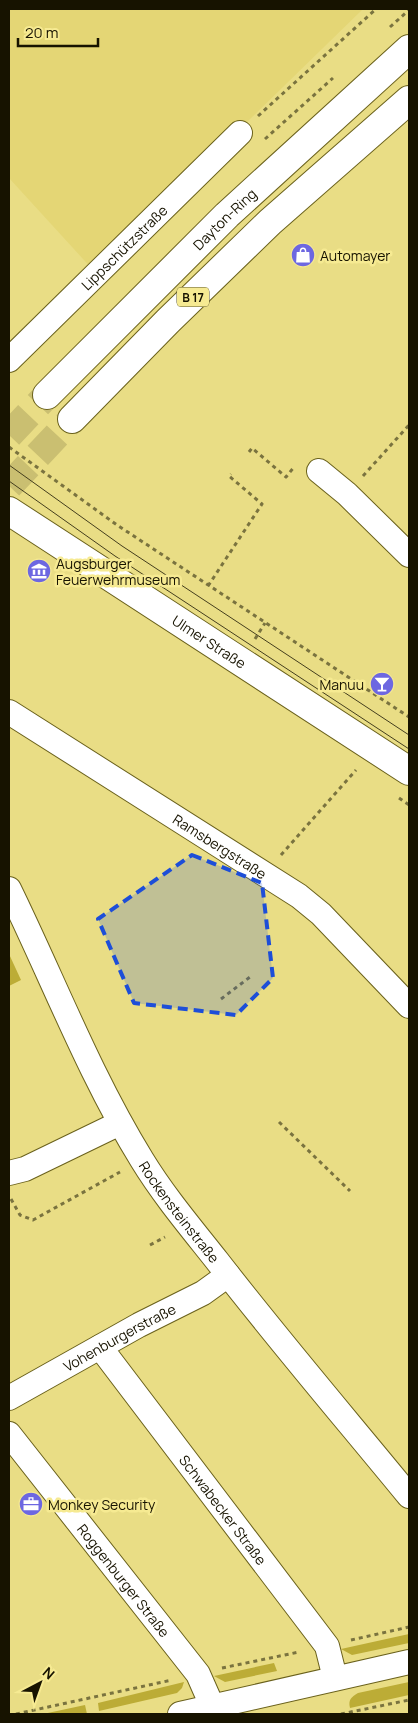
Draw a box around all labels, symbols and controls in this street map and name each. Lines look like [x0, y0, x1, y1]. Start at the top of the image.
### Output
scale bar [18, 15, 98, 47]
text: 20 m [25, 22, 58, 43]
street label: Dayton-Ring [188, 184, 260, 254]
street label: Lippschützstraße [77, 200, 171, 294]
shop icon: Automayer [290, 242, 316, 268]
place label: Automayer [320, 246, 390, 265]
road number: B 17 [177, 288, 209, 306]
place label: Augsburger Feuerwehrmuseum [56, 554, 181, 589]
museum icon: Augsburger Feuerwehrmuseum [26, 558, 52, 584]
street label: Ulmer Straße [169, 610, 250, 672]
bar icon: Manuu [369, 671, 395, 697]
place label: Manuu [320, 675, 364, 694]
street label: Ramsbergstraße [170, 809, 271, 883]
street label: Rockensteinstraße [135, 1157, 224, 1266]
street label: Vohenburgerstraße [60, 1299, 179, 1375]
street label: Schwabecker Straße [175, 1451, 271, 1568]
office icon: Monkey Security [18, 1491, 44, 1517]
place label: Monkey Security [48, 1495, 156, 1514]
street label: Roggenburger Straße [74, 1520, 175, 1641]
north arrow [15, 1658, 65, 1708]
text: N [39, 1662, 59, 1683]

